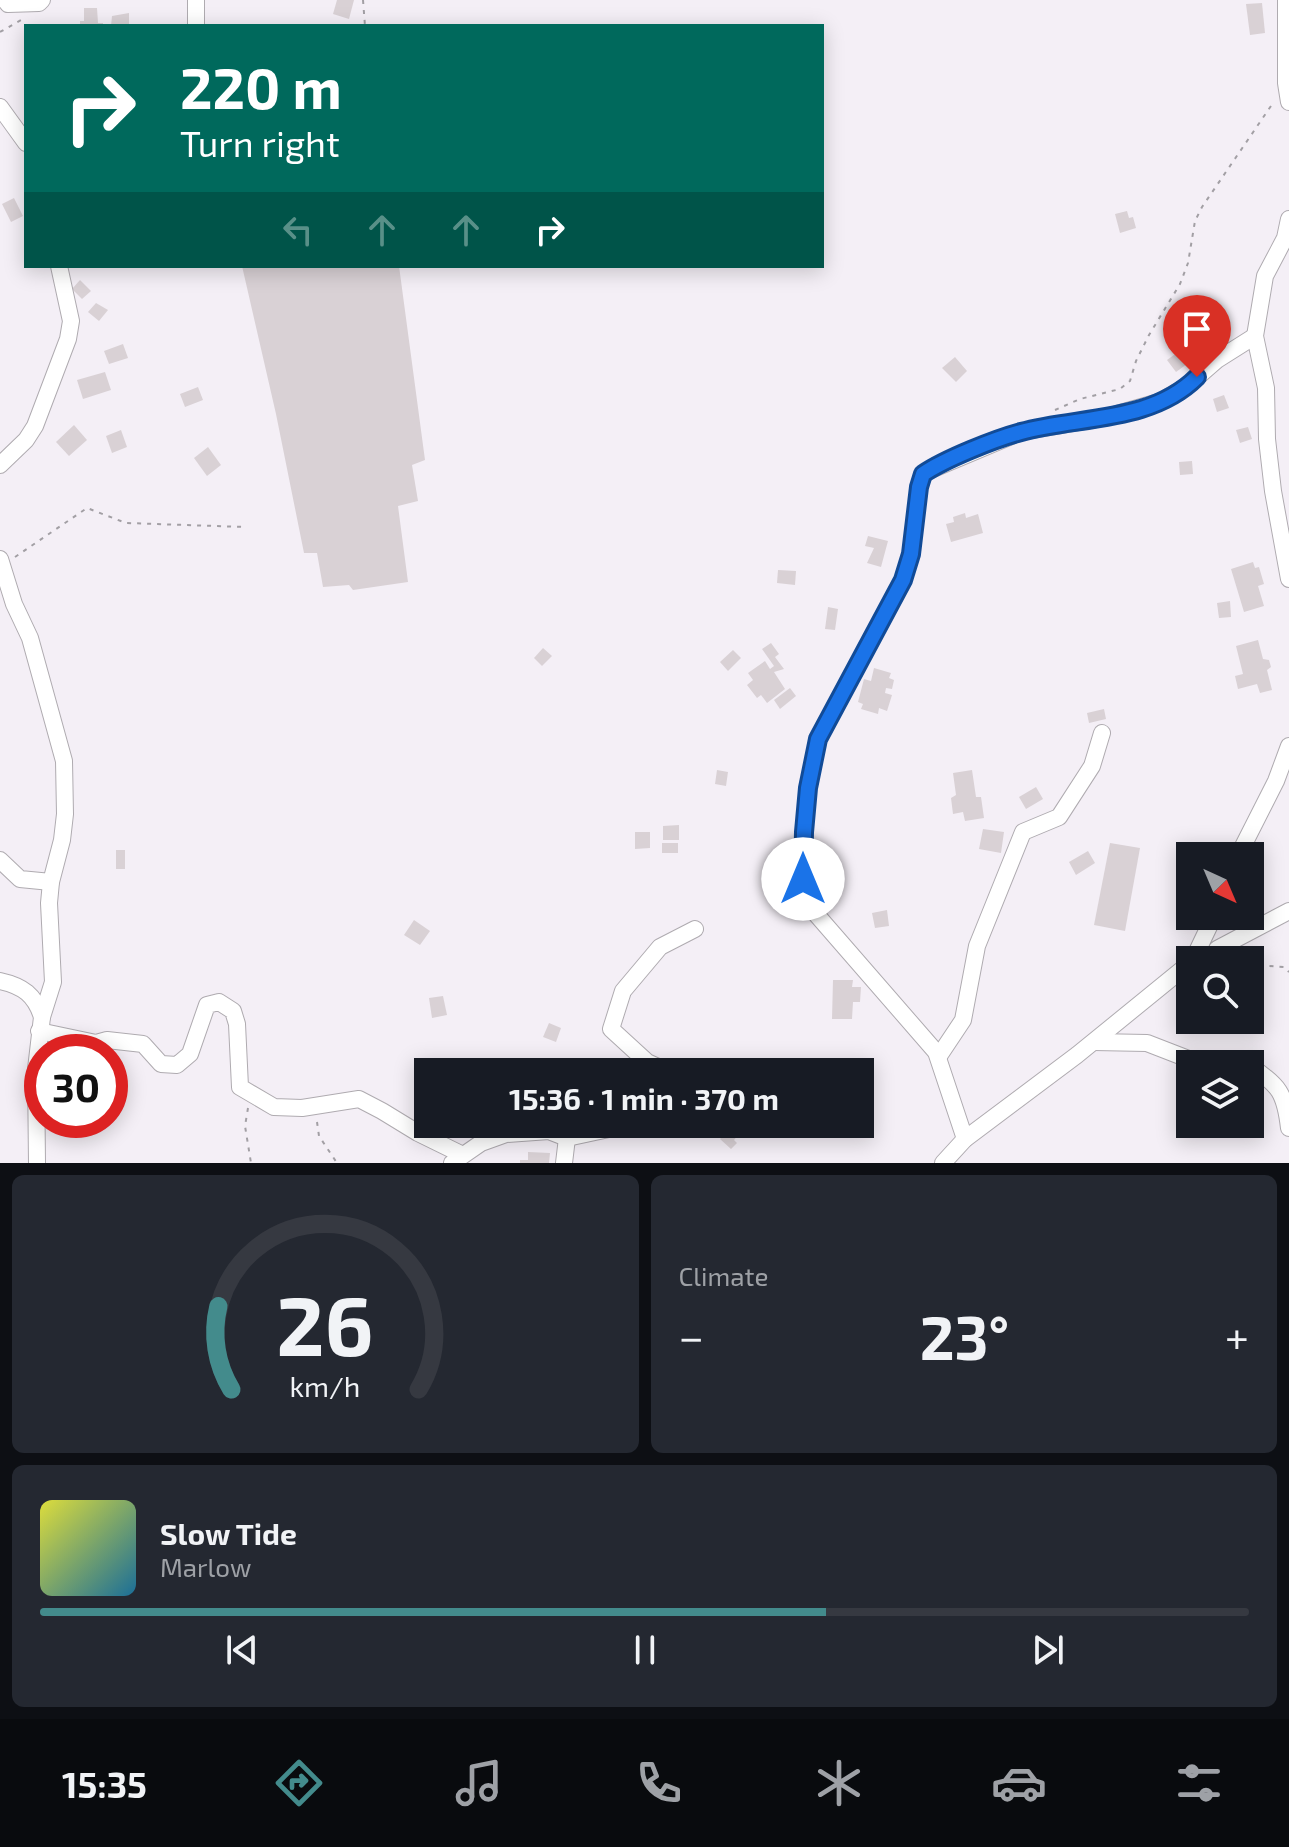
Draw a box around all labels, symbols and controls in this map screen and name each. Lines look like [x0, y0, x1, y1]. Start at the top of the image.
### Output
text: 220 m [180, 53, 342, 120]
icon: right [48, 56, 152, 160]
text: Turn right [180, 121, 340, 164]
icon: left [276, 208, 320, 252]
icon: ahead [360, 208, 404, 252]
icon: ahead [444, 208, 488, 252]
icon: right [528, 208, 572, 252]
pin [1163, 295, 1231, 377]
icon: arrive [1175, 307, 1219, 351]
position arrow [761, 837, 845, 921]
north arrow [1176, 842, 1264, 930]
map controls [1176, 842, 1264, 1138]
button: search [1176, 946, 1264, 1034]
speed limit sign: 30 [24, 1034, 128, 1138]
button: layers [1176, 1050, 1264, 1138]
text: 15:36 · 1 min · 370 m [509, 1080, 779, 1116]
text: Climate [679, 1260, 768, 1291]
text: 26 [277, 1273, 374, 1373]
text: 23° [920, 1300, 1009, 1372]
text: − [679, 1309, 704, 1362]
text: + [1225, 1309, 1249, 1362]
text: km/h [290, 1368, 361, 1403]
text: Slow Tide [160, 1515, 297, 1551]
text: Marlow [160, 1551, 251, 1582]
icon: previous [220, 1628, 264, 1672]
icon: pause [623, 1628, 667, 1672]
icon: next [1026, 1628, 1070, 1672]
icon: directions [271, 1755, 327, 1811]
icon: music [451, 1755, 507, 1811]
icon: phone [631, 1755, 687, 1811]
icon: climate [811, 1755, 867, 1811]
icon: car [991, 1755, 1047, 1811]
icon: filters [1171, 1755, 1227, 1811]
text: 15:35 [62, 1762, 147, 1805]

